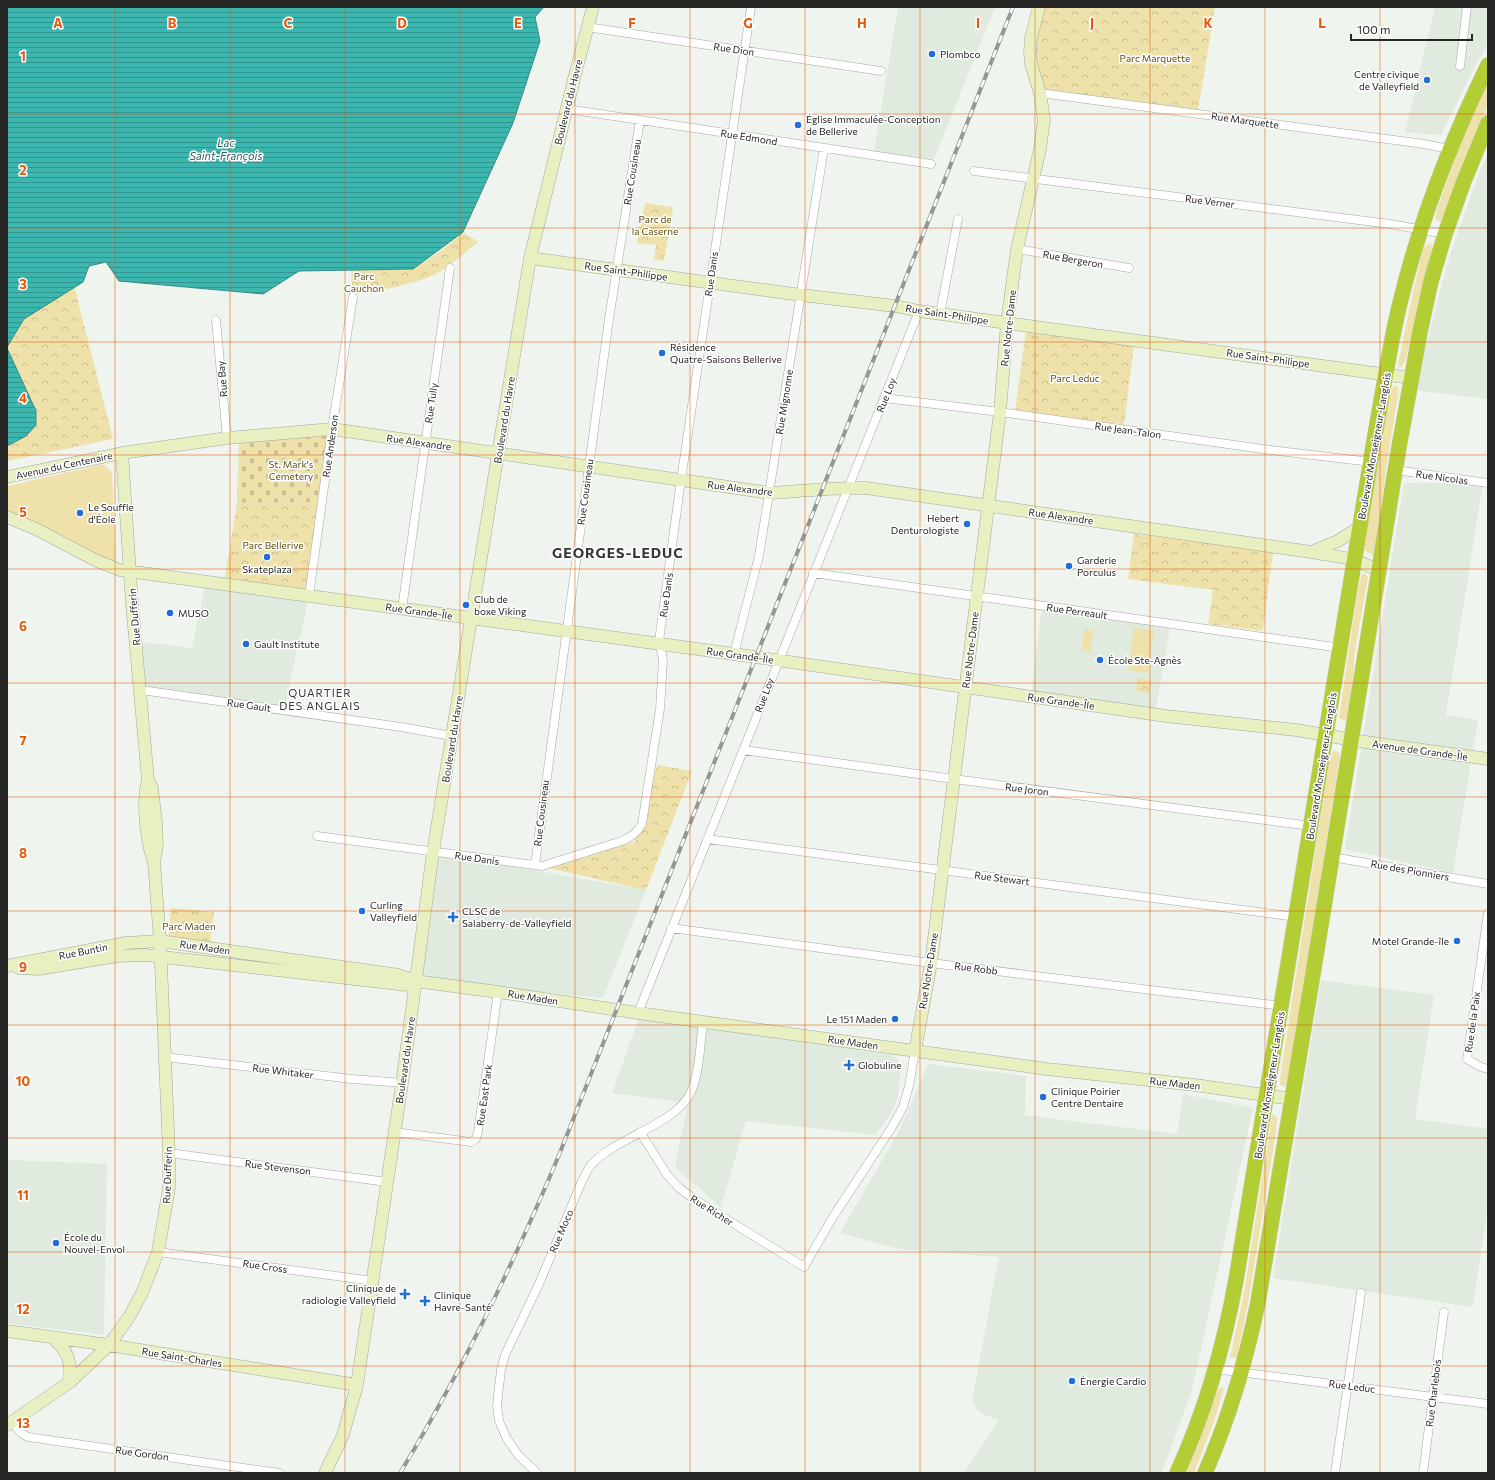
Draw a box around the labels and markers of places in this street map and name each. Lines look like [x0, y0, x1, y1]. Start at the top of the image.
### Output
place label: Plombco [940, 48, 980, 60]
marker: Plombco [927, 49, 937, 59]
place label: Centre civique de Valleyfield [1354, 68, 1419, 92]
marker: Centre civique de Valleyfield [1422, 75, 1432, 85]
place label: Église Immaculée-Conception de Bellerive [806, 113, 941, 137]
marker: Église Immaculée-Conception de Bellerive [793, 120, 803, 130]
place label: Résidence Quatre-Saisons Bellerive [670, 341, 782, 365]
marker: Résidence Quatre-Saisons Bellerive [657, 348, 667, 358]
place label: Le Souffle d'Éole [88, 501, 134, 525]
marker: Le Souffle d'Éole [75, 508, 85, 518]
place label: Hebert Denturologiste [891, 512, 959, 536]
marker: Hebert Denturologiste [962, 519, 972, 529]
marker: Skateplaza [262, 552, 272, 562]
place label: Garderie Porculus [1077, 554, 1117, 578]
marker: Garderie Porculus [1064, 561, 1074, 571]
place label: Skateplaza [242, 563, 292, 575]
place label: Club de boxe Viking [474, 593, 527, 617]
marker: Club de boxe Viking [461, 600, 471, 610]
place label: MUSO [178, 607, 209, 619]
marker: MUSO [165, 608, 175, 618]
place label: Gault Institute [254, 638, 319, 650]
marker: Gault Institute [241, 639, 251, 649]
place label: École Ste-Agnès [1108, 654, 1182, 666]
marker: École Ste-Agnès [1095, 655, 1105, 665]
place label: Curling Valleyfield [370, 899, 417, 923]
place label: CLSC de Salaberry-de-Valleyfield [462, 905, 572, 929]
marker: Curling Valleyfield [357, 906, 367, 916]
marker: CLSC de Salaberry-de-Valleyfield [447, 911, 459, 923]
place label: Motel Grande-île [1372, 935, 1449, 947]
marker: Motel Grande-île [1452, 936, 1462, 946]
place label: Le 151 Maden [826, 1013, 887, 1025]
marker: Le 151 Maden [890, 1014, 900, 1024]
marker: Globuline [843, 1059, 855, 1071]
place label: Globuline [858, 1059, 901, 1071]
place label: Clinique Poirier Centre Dentaire [1051, 1085, 1123, 1109]
marker: Clinique Poirier Centre Dentaire [1038, 1092, 1048, 1102]
place label: École du Nouvel-Envol [64, 1231, 125, 1255]
marker: École du Nouvel-Envol [51, 1238, 61, 1248]
place label: Clinique de radiologie Valleyfield [302, 1282, 396, 1306]
marker: Clinique de radiologie Valleyfield [399, 1288, 411, 1300]
place label: Clinique Havre-Santé [434, 1289, 491, 1313]
marker: Clinique Havre-Santé [419, 1295, 431, 1307]
place label: Énergie Cardio [1080, 1375, 1146, 1387]
marker: Énergie Cardio [1067, 1376, 1077, 1386]

